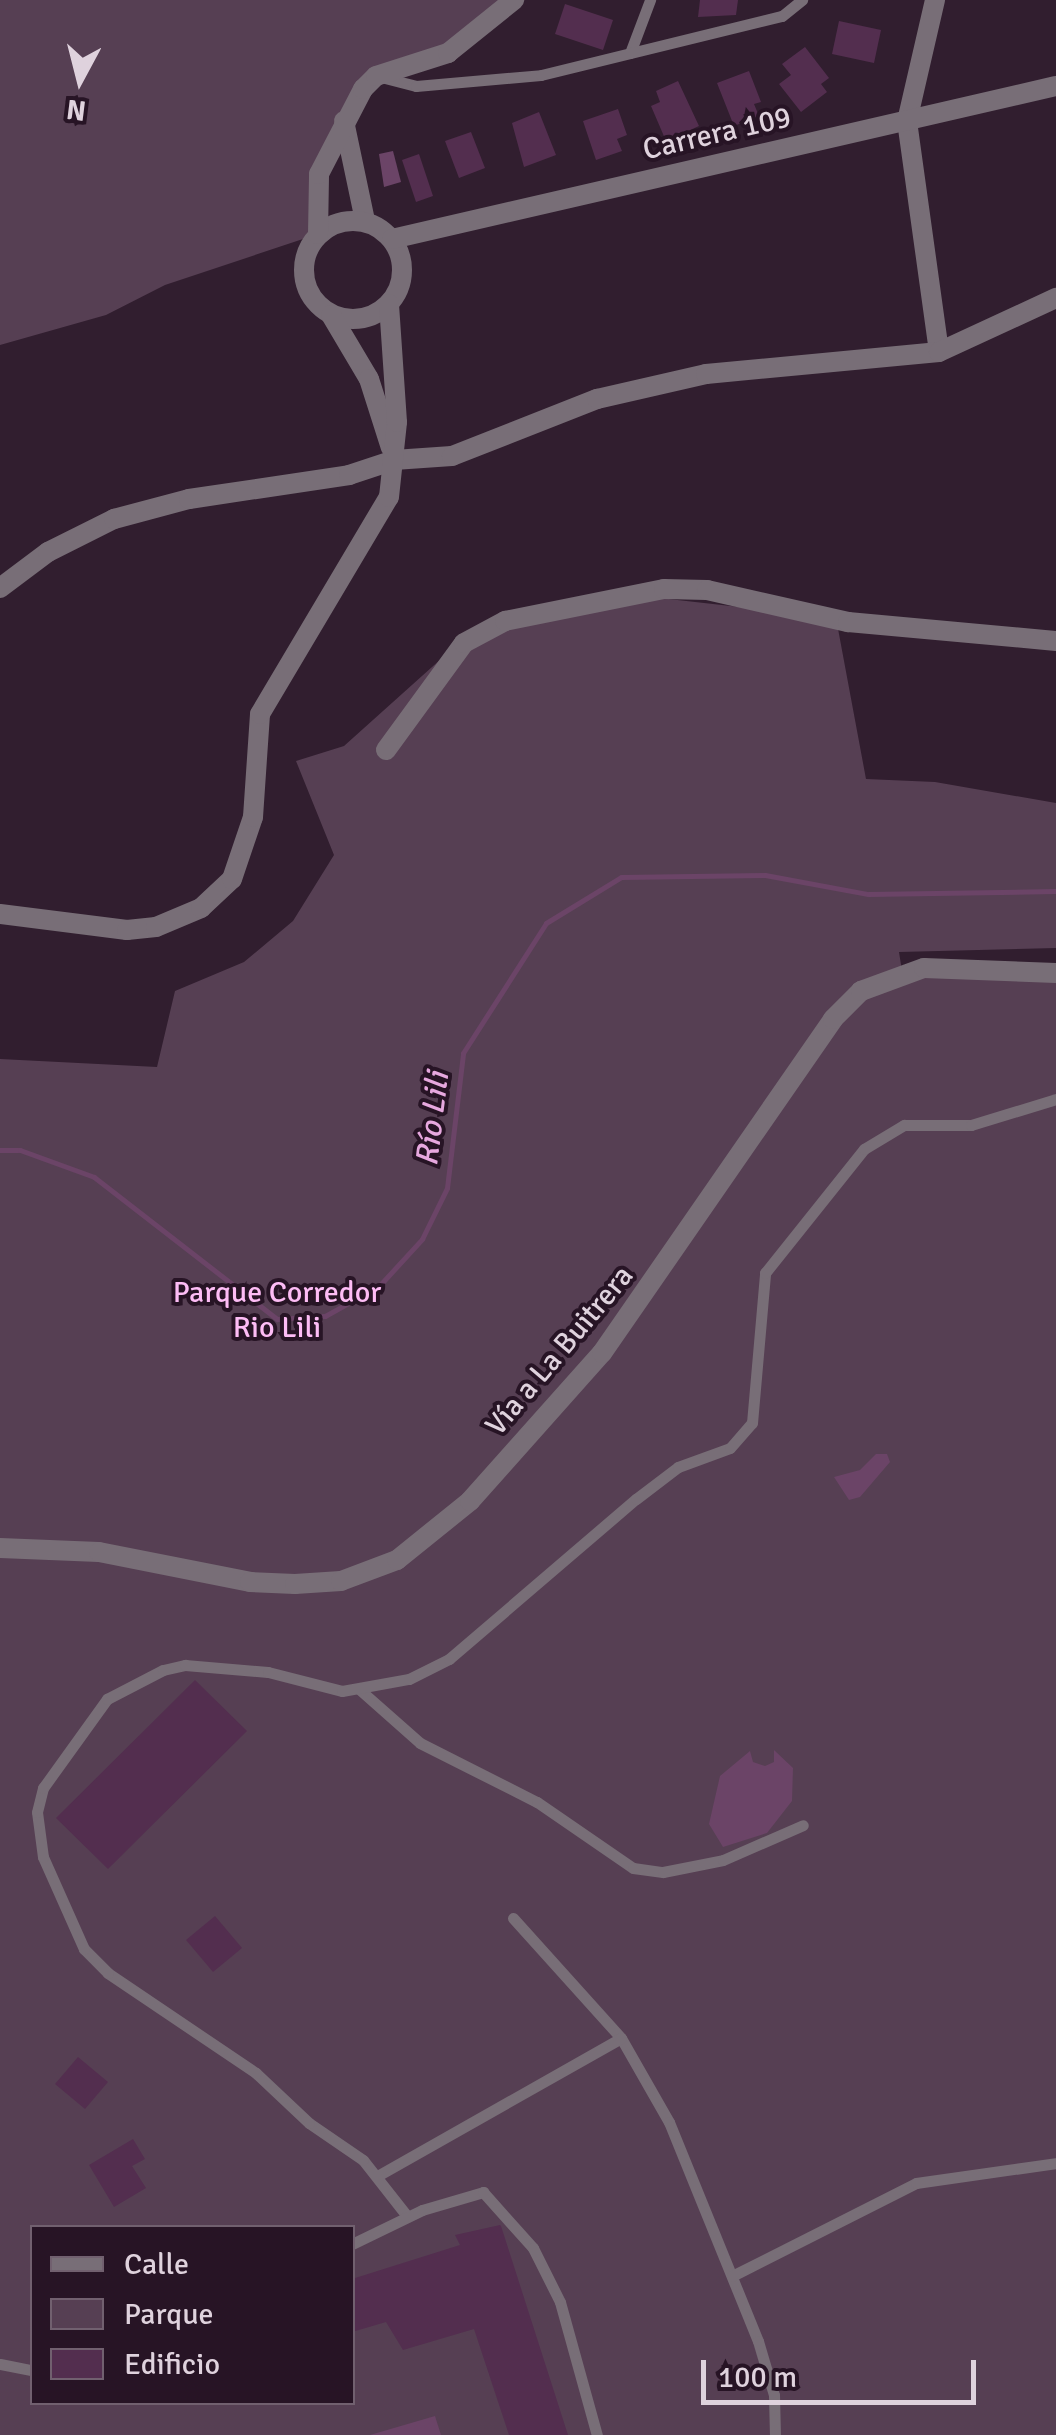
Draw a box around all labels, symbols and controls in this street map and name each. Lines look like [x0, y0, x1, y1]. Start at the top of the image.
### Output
north arrow [30, 30, 130, 130]
text: N [65, 92, 88, 128]
street label: Carrera 109 [639, 99, 795, 169]
water label: Río Lili [408, 1070, 458, 1168]
street label: Vía a La Buitrera [479, 1259, 641, 1443]
park label: Parque Corredor Rio Lili [173, 1275, 381, 1346]
legend [30, 2225, 355, 2405]
text: Calle [124, 2246, 189, 2283]
text: Parque [124, 2296, 214, 2333]
scale bar [706, 2340, 981, 2402]
text: Edificio [124, 2346, 220, 2383]
text: 100 m [718, 2359, 797, 2396]

